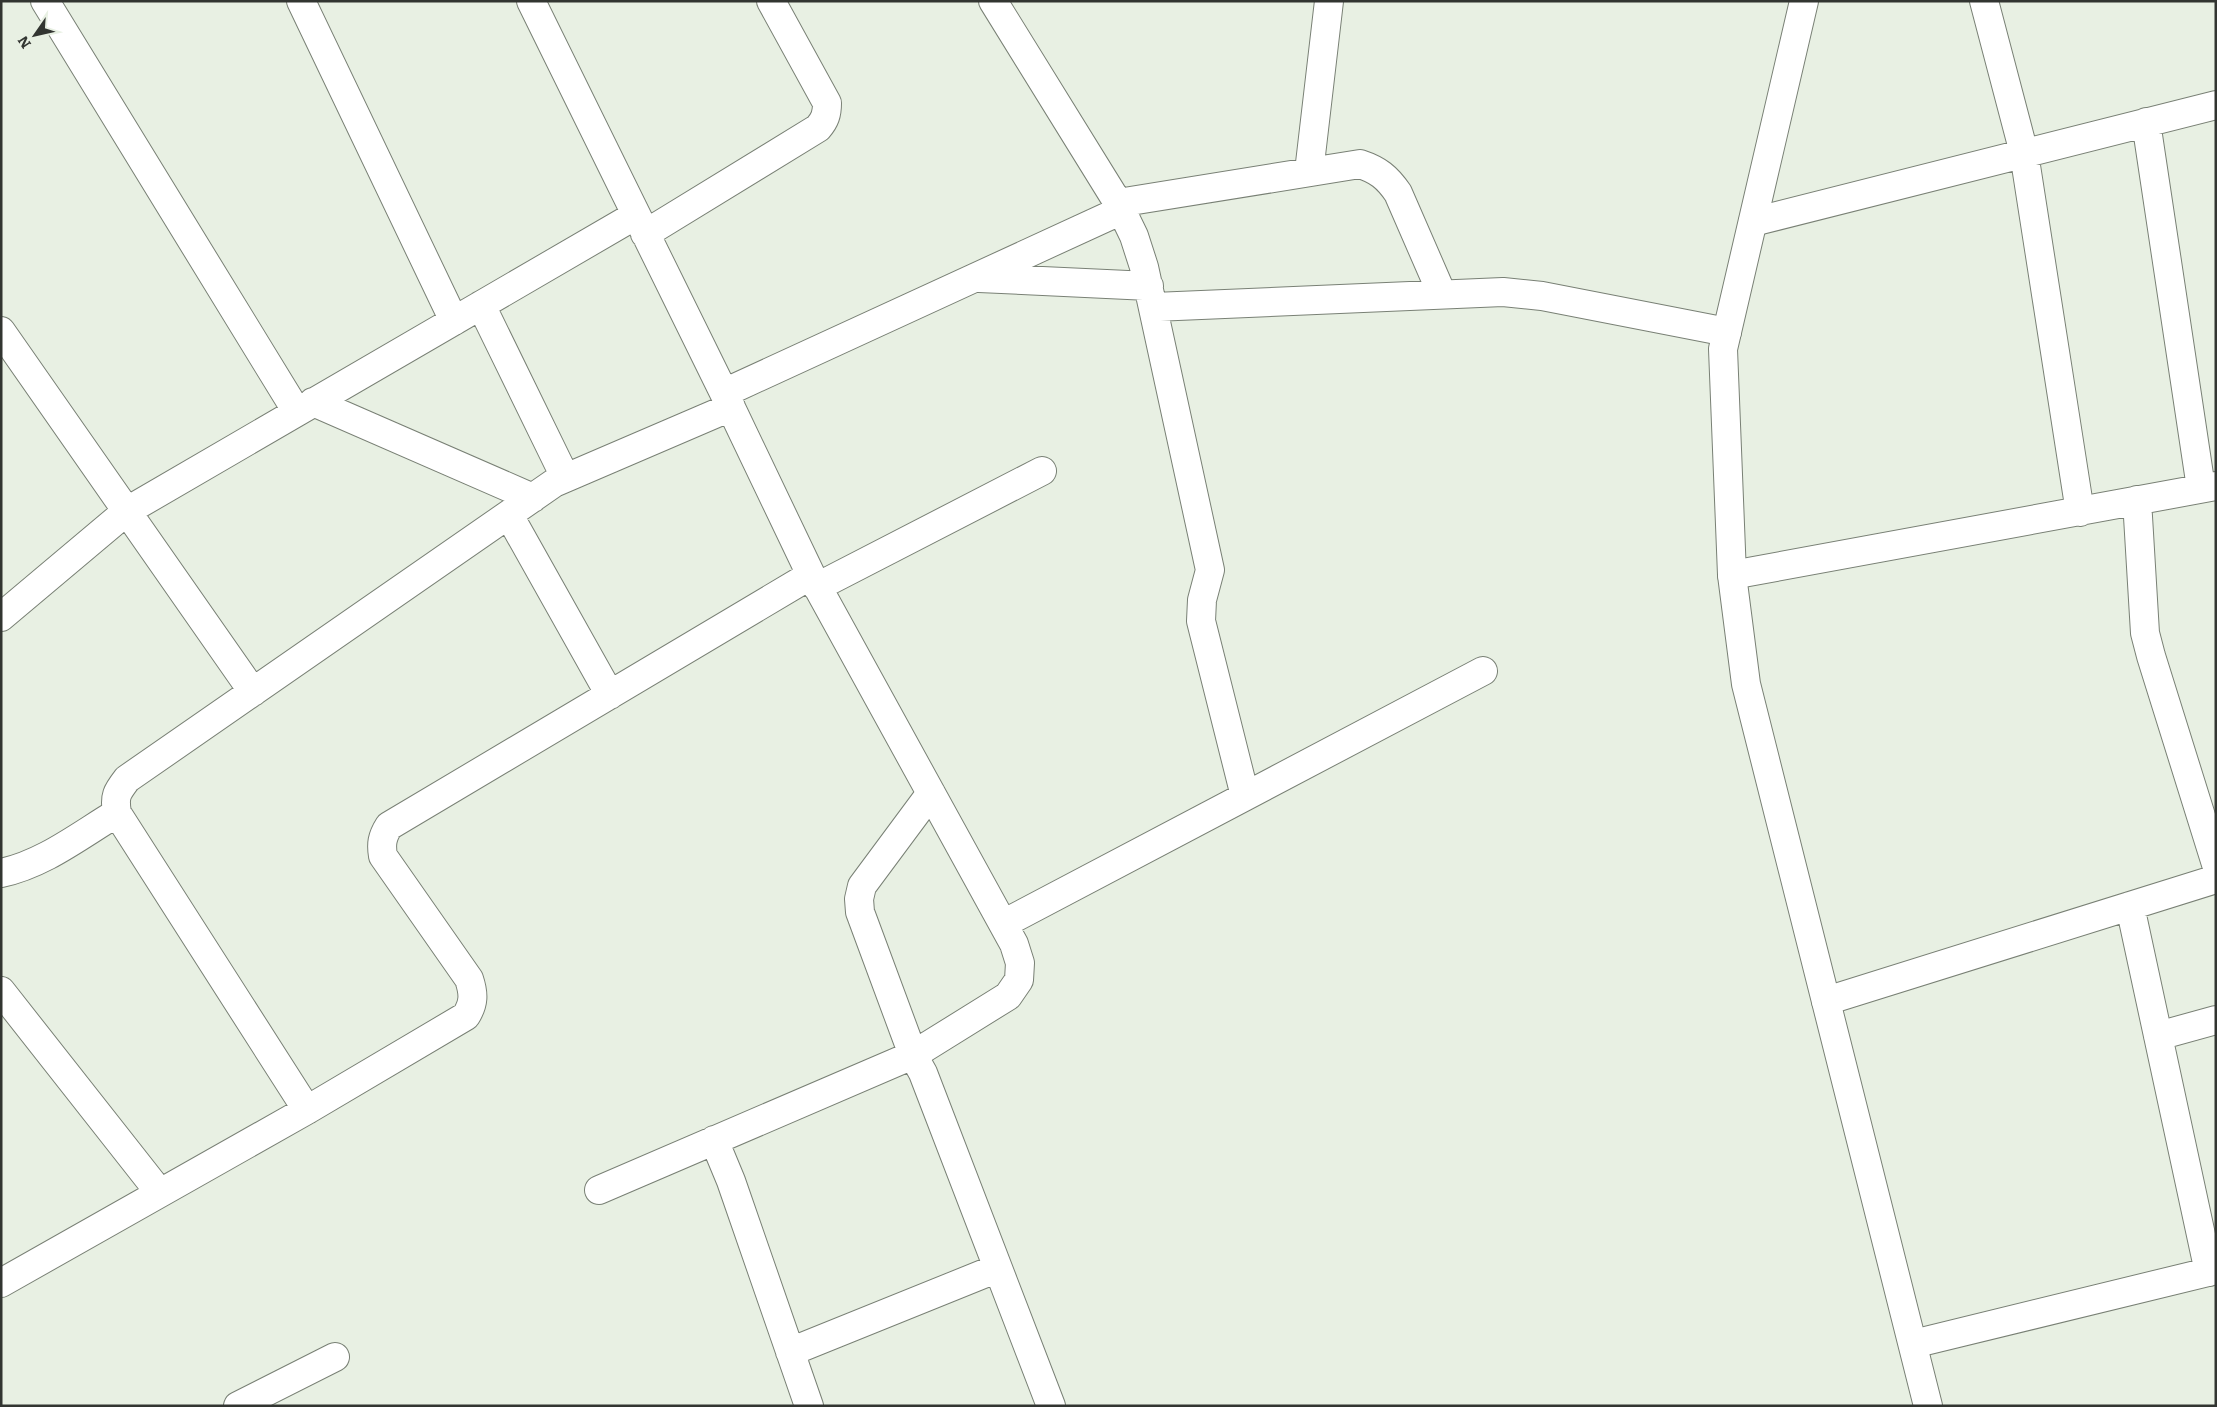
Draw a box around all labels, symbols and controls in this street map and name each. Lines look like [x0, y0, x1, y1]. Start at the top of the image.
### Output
north arrow [10, 10, 60, 60]
text: N [12, 32, 35, 53]

